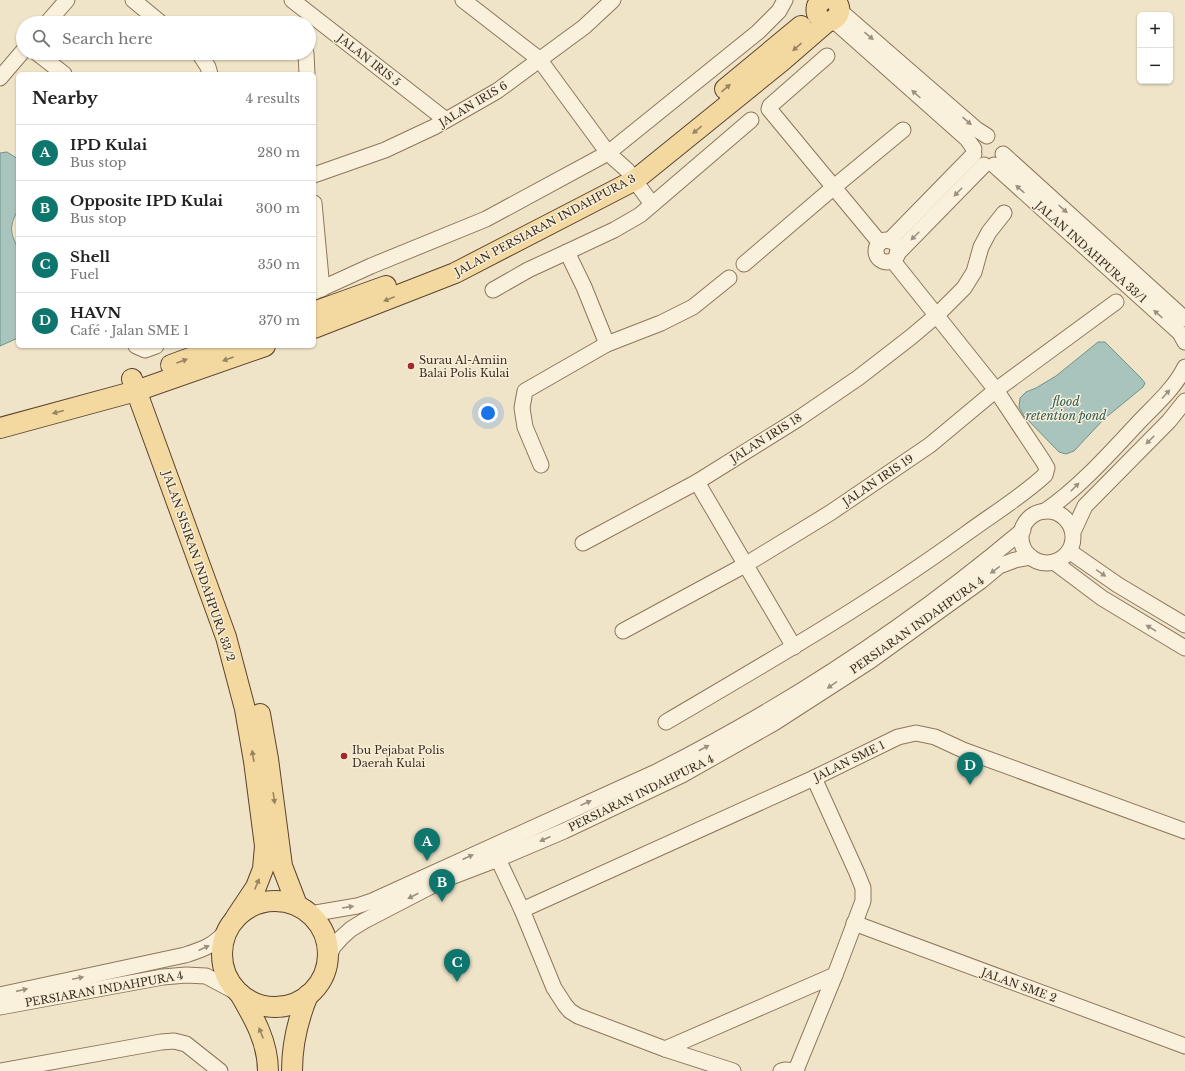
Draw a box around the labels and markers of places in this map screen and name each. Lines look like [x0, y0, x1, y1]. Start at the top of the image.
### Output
place label: Surau Al-Amiin Balai Polis Kulai [419, 353, 509, 380]
marker: Surau Al-Amiin Balai Polis Kulai [406, 361, 416, 371]
place label: Ibu Pejabat Polis Daerah Kulai [352, 743, 445, 770]
marker: Ibu Pejabat Polis Daerah Kulai [339, 751, 349, 761]
pin: D [957, 752, 983, 785]
pin: A [414, 828, 440, 861]
pin: B [429, 869, 455, 902]
pin: C [444, 949, 470, 982]

